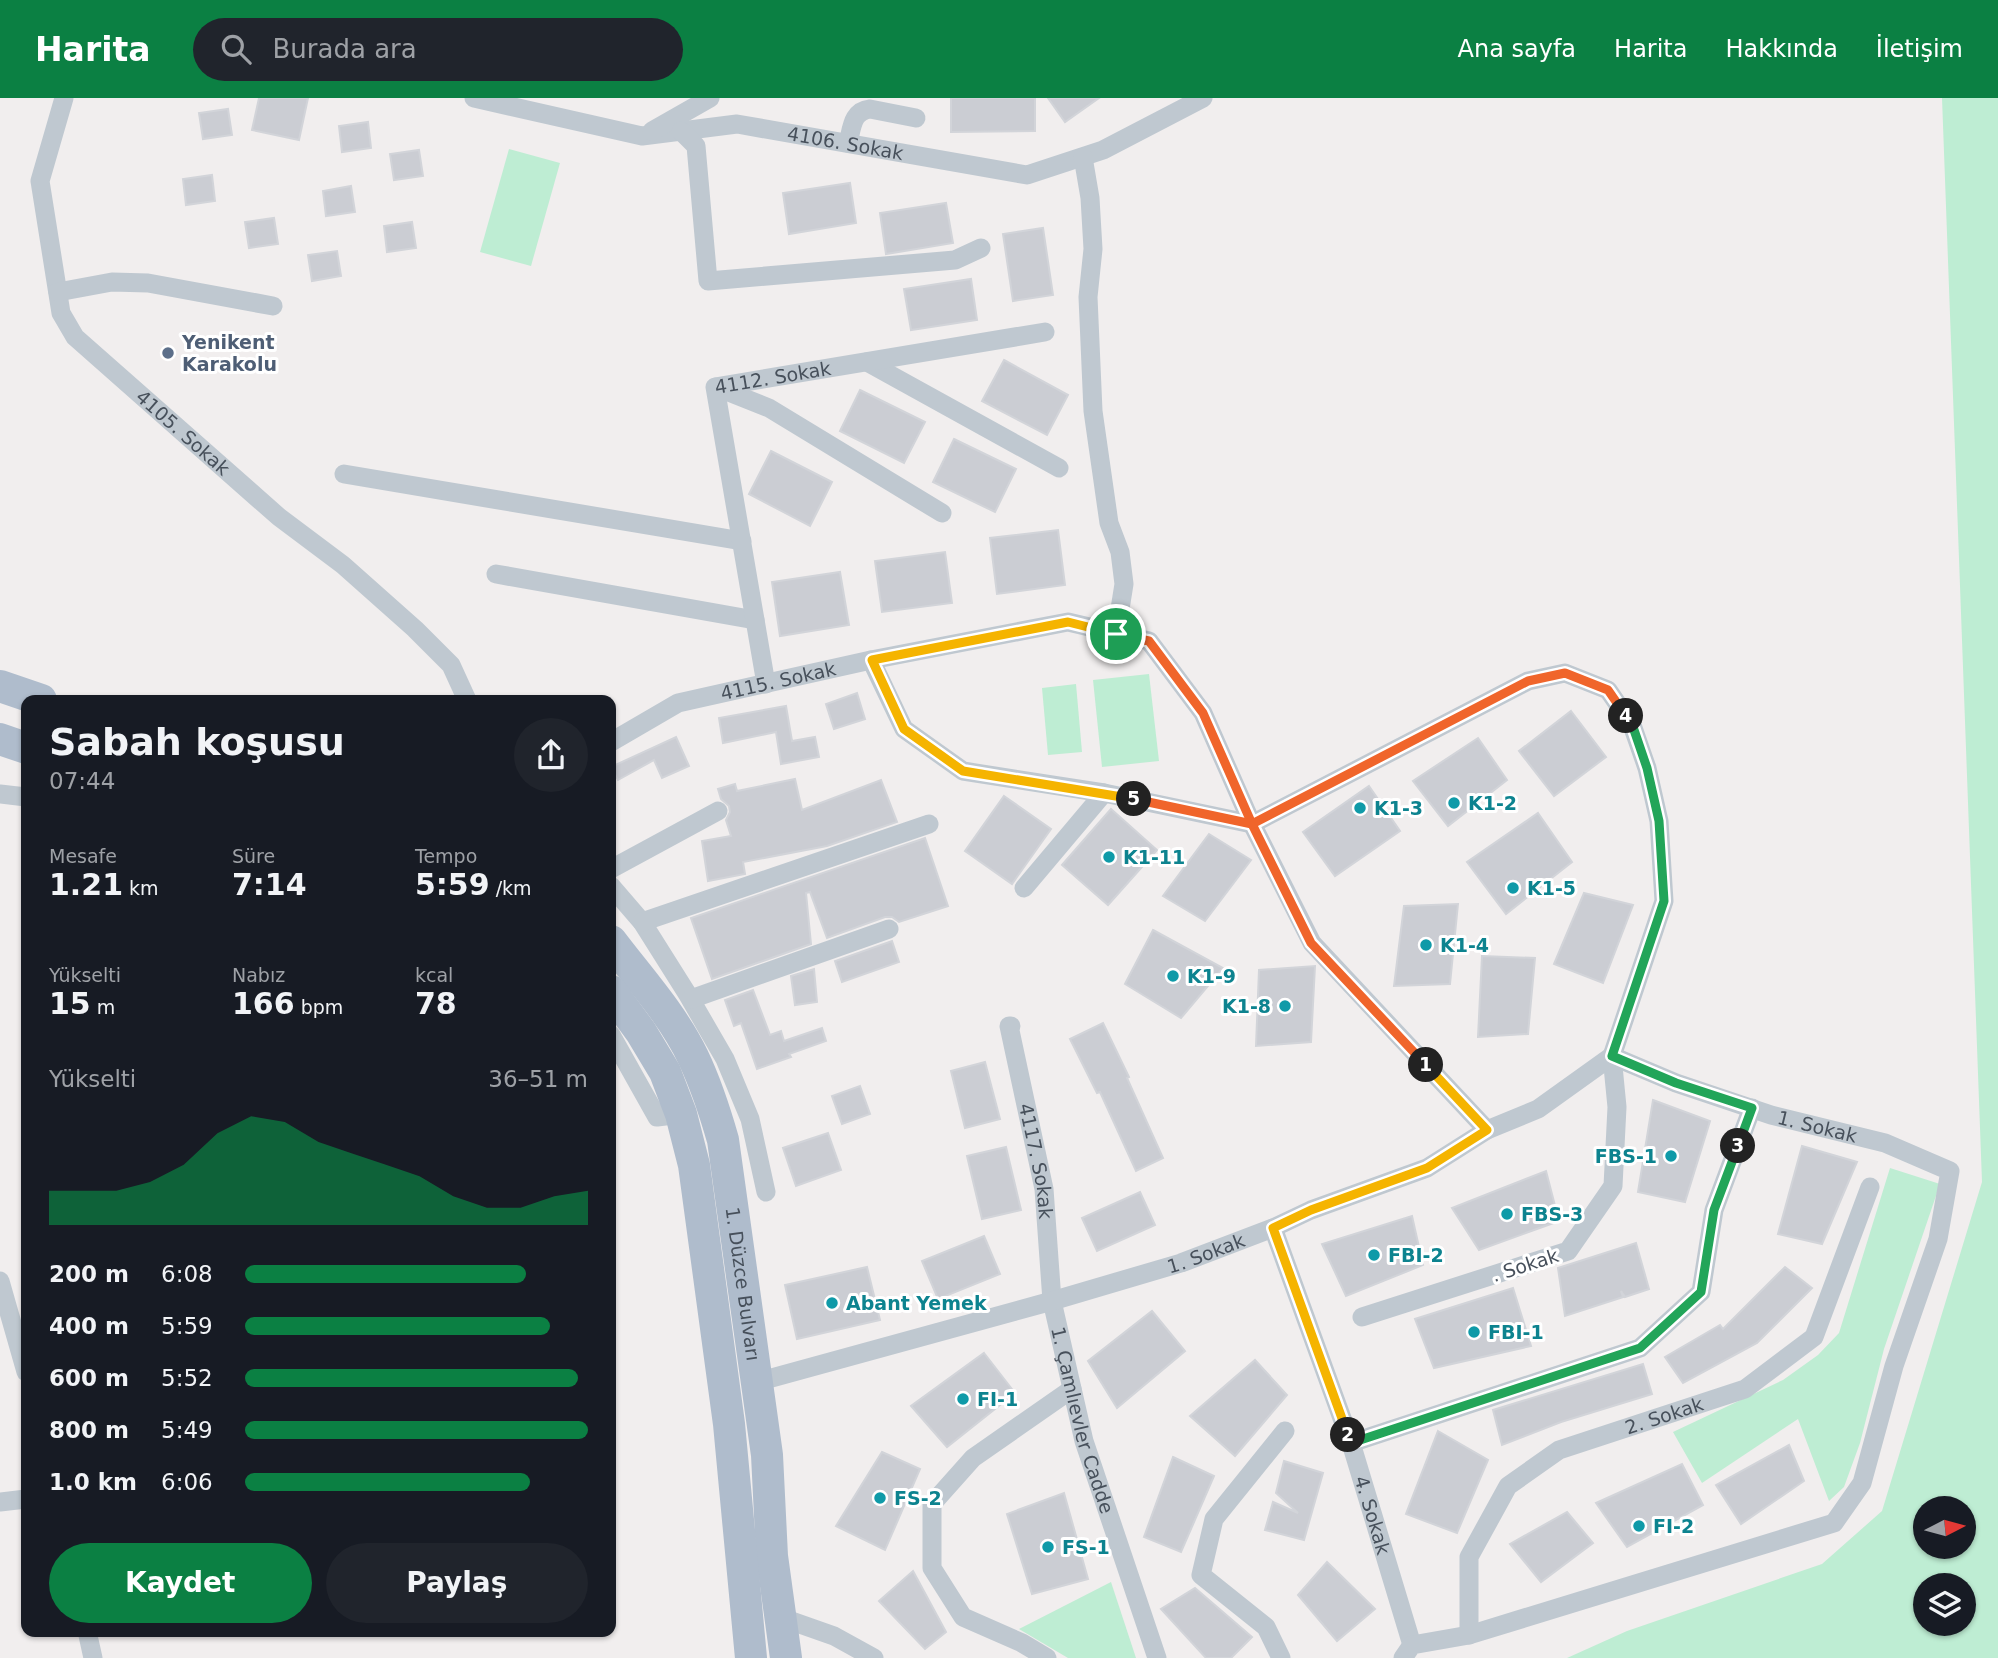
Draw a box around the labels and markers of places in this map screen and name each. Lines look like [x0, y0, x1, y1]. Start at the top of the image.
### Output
place label: Yenikent Karakolu [181, 331, 277, 375]
marker: Yenikent Karakolu [160, 345, 176, 361]
pin [1086, 604, 1146, 664]
pin: 4 [1608, 698, 1644, 734]
pin: 5 [1116, 782, 1152, 816]
place label: K1-2 [1468, 792, 1517, 814]
marker: K1-2 [1446, 795, 1462, 811]
place label: K1-3 [1374, 797, 1423, 819]
marker: K1-3 [1352, 800, 1368, 816]
place label: K1-11 [1123, 846, 1185, 868]
marker: K1-11 [1101, 849, 1117, 865]
place label: K1-5 [1527, 877, 1576, 899]
marker: K1-5 [1505, 880, 1521, 896]
place label: K1-4 [1440, 934, 1489, 956]
marker: K1-4 [1418, 937, 1434, 953]
place label: K1-9 [1187, 965, 1236, 987]
marker: K1-9 [1165, 968, 1181, 984]
place label: K1-8 [1222, 995, 1271, 1017]
marker: K1-8 [1277, 998, 1293, 1014]
pin: 1 [1408, 1048, 1444, 1082]
pin: 3 [1720, 1128, 1756, 1164]
place label: FBS-1 [1595, 1145, 1657, 1167]
marker: FBS-1 [1663, 1148, 1679, 1164]
place label: FBS-3 [1521, 1203, 1583, 1225]
marker: FBS-3 [1499, 1206, 1515, 1222]
place label: FBI-2 [1388, 1244, 1444, 1266]
marker: FBI-2 [1366, 1247, 1382, 1263]
place label: Abant Yemek [846, 1292, 987, 1314]
marker: Abant Yemek [824, 1295, 840, 1311]
place label: FBI-1 [1488, 1321, 1544, 1343]
marker: FBI-1 [1466, 1324, 1482, 1340]
place label: FI-1 [977, 1388, 1018, 1410]
marker: FI-1 [955, 1391, 971, 1407]
pin: 2 [1330, 1418, 1366, 1452]
place label: FS-2 [894, 1487, 942, 1509]
marker: FS-2 [872, 1490, 888, 1506]
place label: FI-2 [1653, 1515, 1694, 1537]
marker: FI-2 [1631, 1518, 1647, 1534]
place label: FS-1 [1062, 1536, 1110, 1558]
marker: FS-1 [1040, 1539, 1056, 1555]

